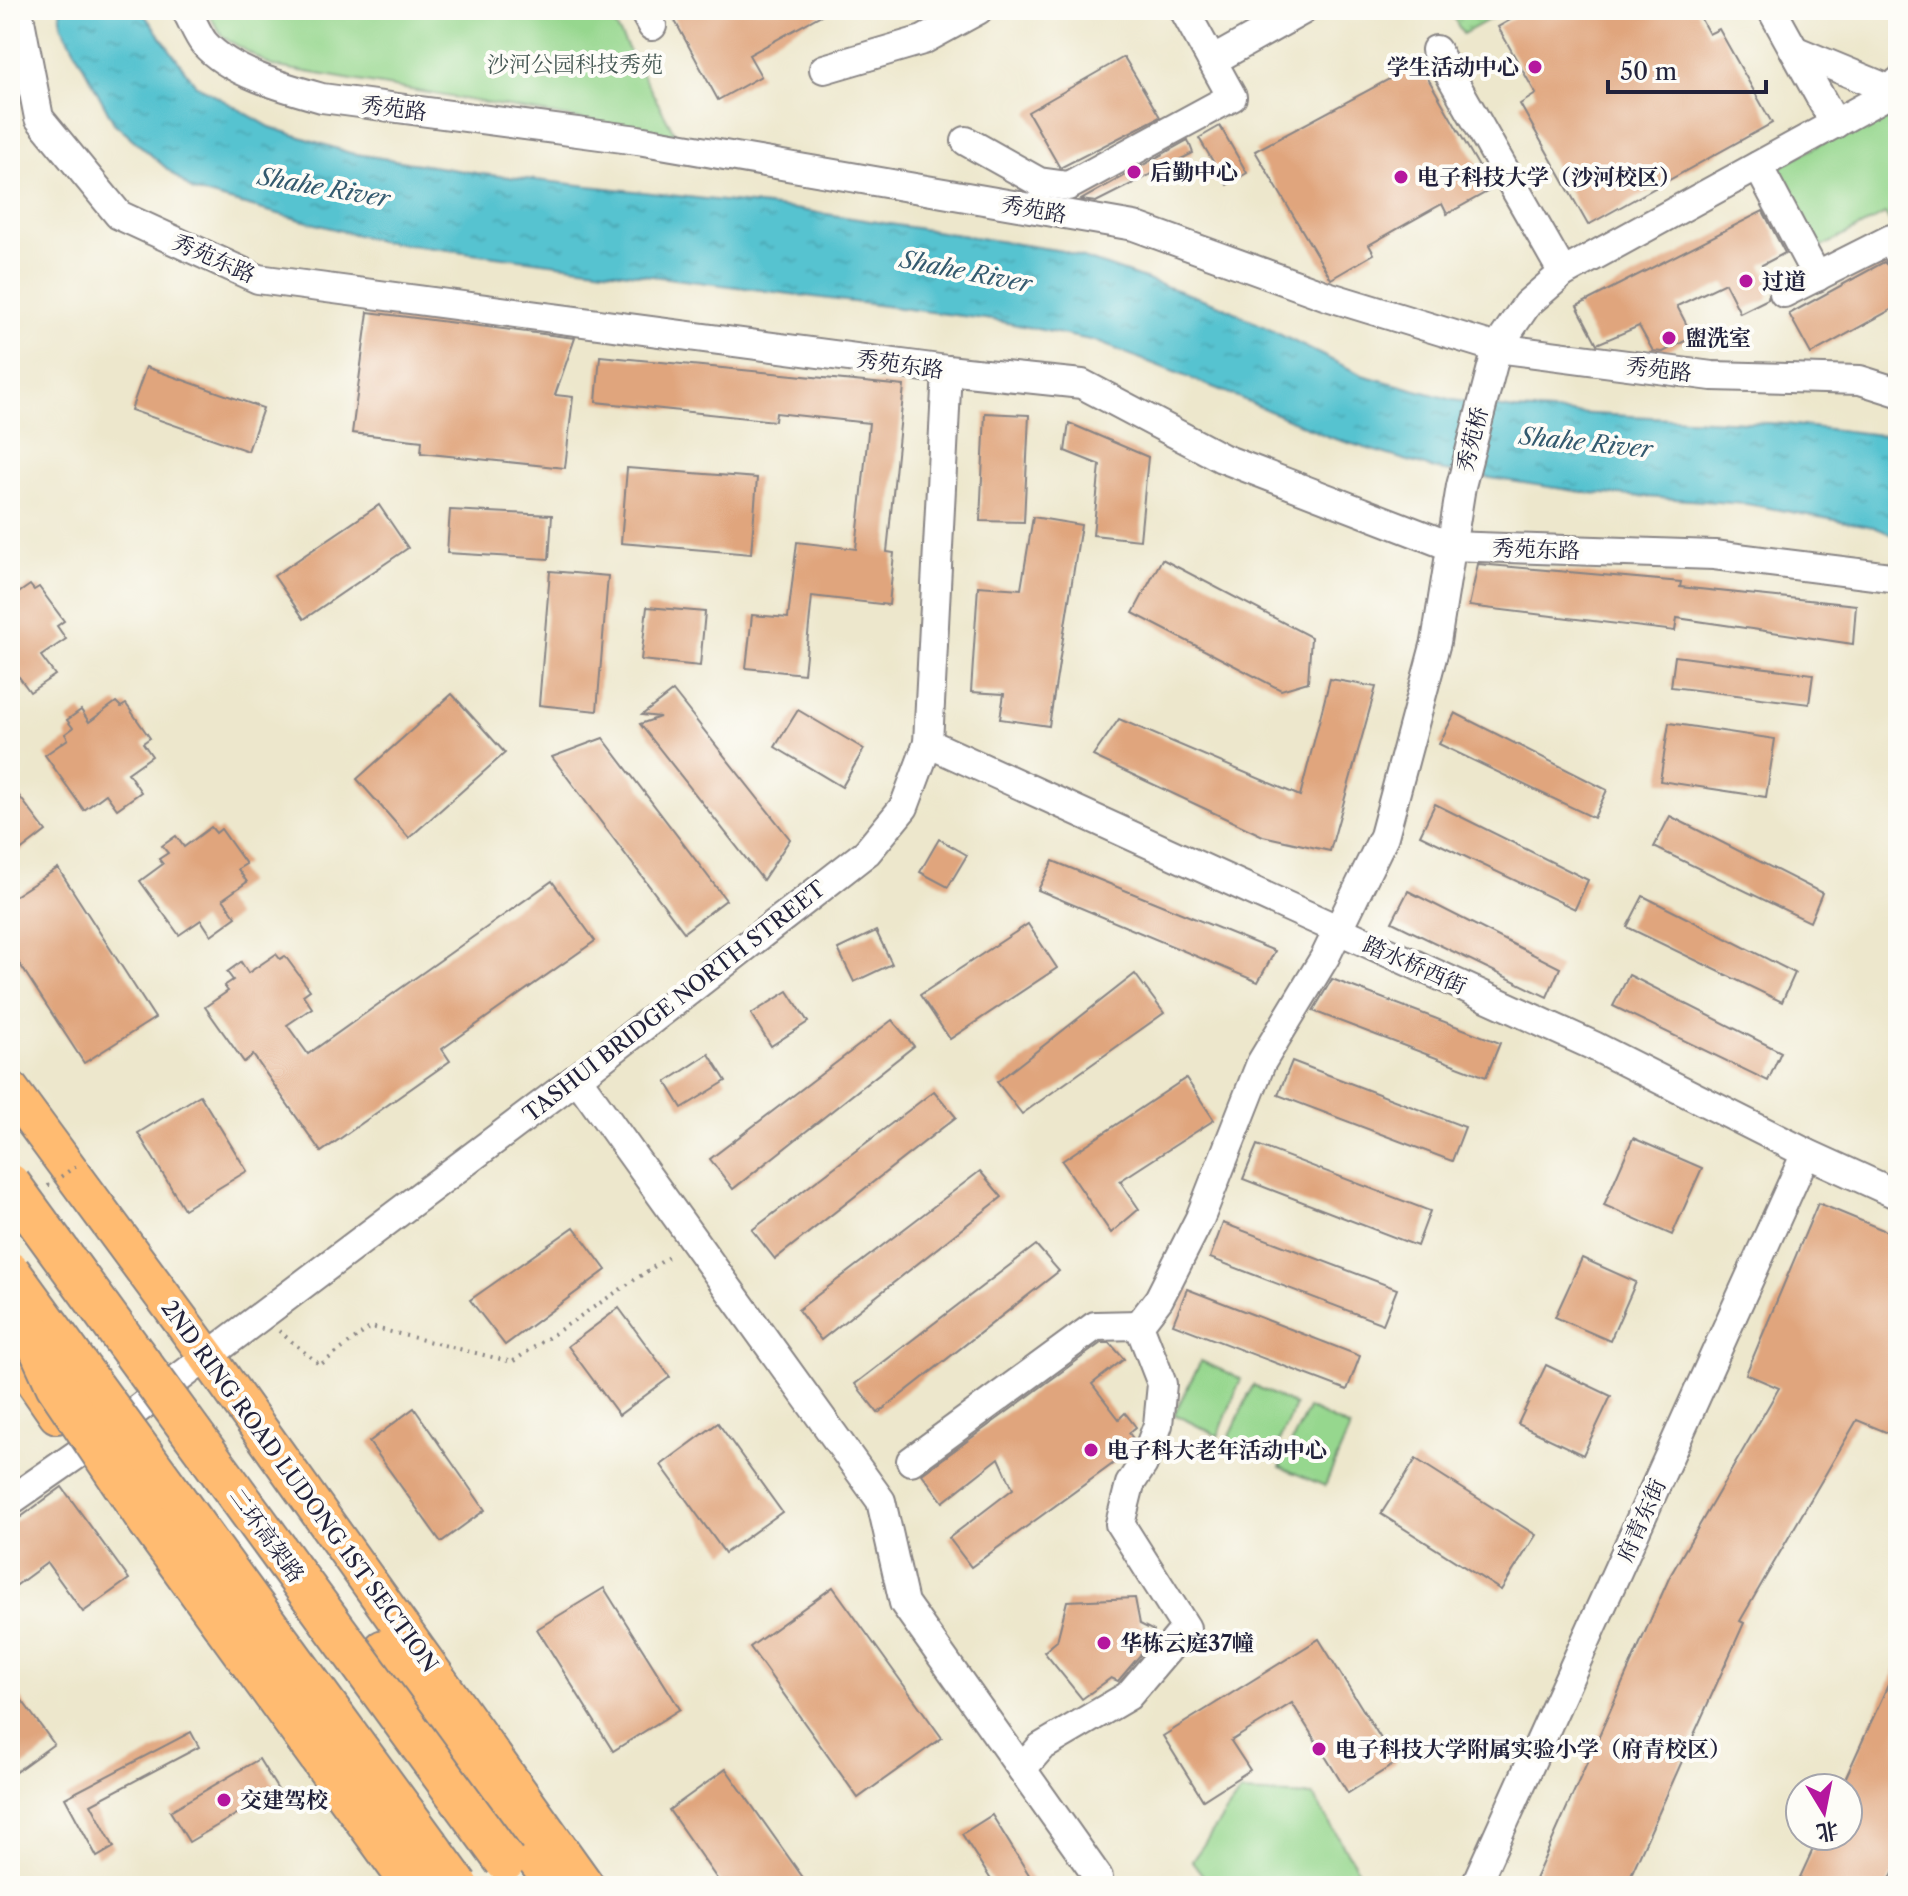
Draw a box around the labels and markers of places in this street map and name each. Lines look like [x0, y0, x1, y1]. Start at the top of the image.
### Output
place label: 学生活动中心 [1387, 54, 1519, 81]
marker: 学生活动中心 [1526, 58, 1544, 76]
place label: 后勤中心 [1150, 159, 1238, 186]
marker: 后勤中心 [1125, 163, 1143, 181]
place label: 电子科技大学（沙河校区） [1417, 164, 1681, 191]
marker: 电子科技大学（沙河校区） [1392, 168, 1410, 186]
place label: 过道 [1762, 268, 1806, 295]
marker: 过道 [1737, 272, 1755, 290]
place label: 盥洗室 [1685, 325, 1751, 352]
marker: 盥洗室 [1660, 329, 1678, 347]
place label: 电子科大老年活动中心 [1107, 1437, 1327, 1464]
marker: 电子科大老年活动中心 [1082, 1441, 1100, 1459]
place label: 华栋云庭37幢 [1120, 1630, 1254, 1657]
marker: 华栋云庭37幢 [1095, 1634, 1113, 1652]
place label: 电子科技大学附属实验小学（府青校区） [1335, 1736, 1731, 1763]
marker: 电子科技大学附属实验小学（府青校区） [1310, 1740, 1328, 1758]
place label: 交建驾校 [240, 1787, 328, 1814]
marker: 交建驾校 [215, 1791, 233, 1809]

